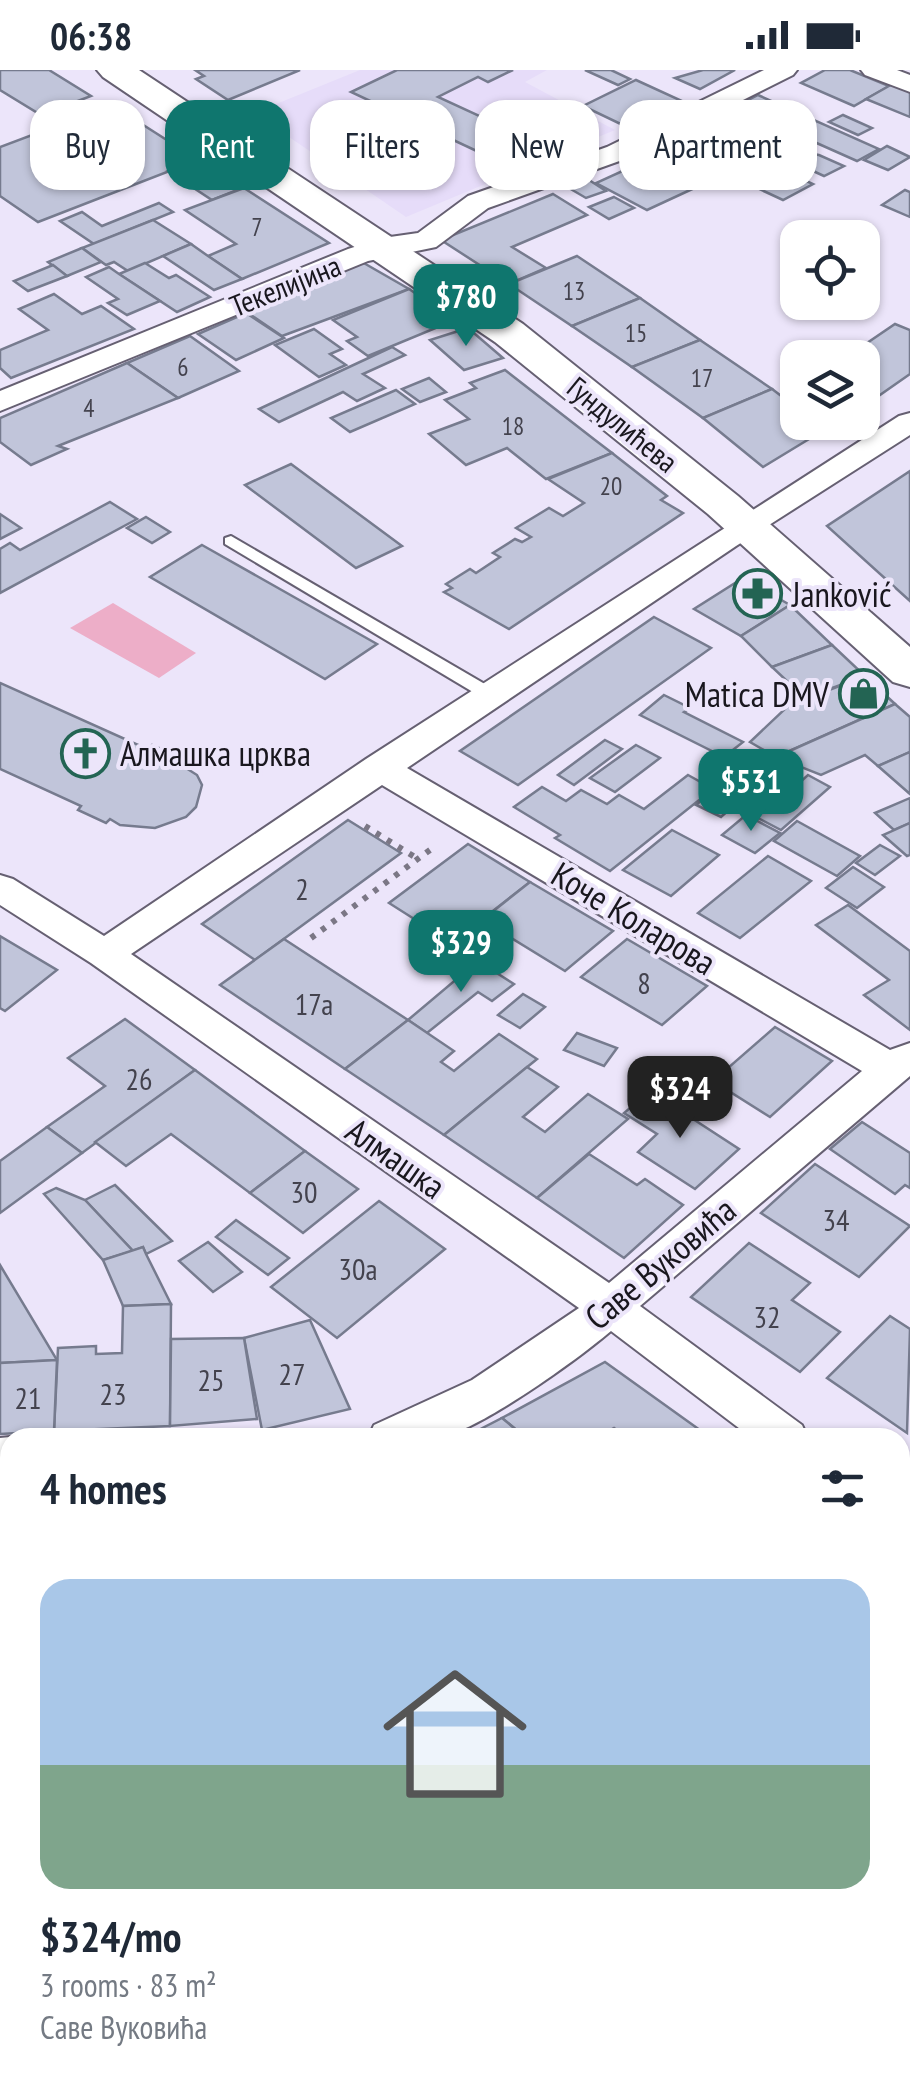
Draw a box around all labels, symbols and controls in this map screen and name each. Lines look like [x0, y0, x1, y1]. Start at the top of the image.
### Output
text: 06:38 [50, 11, 132, 60]
chip: Buy [30, 100, 145, 190]
chip: Rent [165, 100, 290, 190]
chip: Filters [310, 100, 455, 190]
chip: New [475, 100, 599, 190]
chip: Apartment [619, 100, 817, 190]
house number: 7 [251, 211, 263, 243]
map controls [780, 220, 880, 440]
button: locate [780, 220, 880, 320]
street label: Текелијина [224, 245, 346, 325]
pin: $780 [407, 264, 525, 349]
text: $780 [435, 275, 497, 317]
house number: 13 [563, 275, 585, 307]
house number: 15 [625, 317, 647, 349]
button: layers [780, 340, 880, 440]
house number: 6 [177, 351, 189, 383]
house number: 17 [691, 362, 713, 394]
street label: Гундулићева [560, 367, 686, 481]
house number: 4 [83, 392, 95, 424]
house number: 18 [502, 410, 524, 442]
house number: 20 [600, 470, 622, 502]
pharmacy icon: Janković [731, 568, 783, 620]
place label: Janković [791, 571, 891, 617]
shop icon: Matica DMV [838, 668, 890, 720]
place label: Matica DMV [685, 671, 830, 717]
church icon: Алмашка црква [59, 727, 111, 779]
place label: Алмашка црква [120, 730, 311, 776]
pin: $531 [692, 749, 810, 834]
text: $531 [720, 760, 782, 802]
street label: Коче Коларова [543, 851, 725, 985]
house number: 2 [295, 869, 309, 908]
pin: $329 [402, 910, 520, 995]
text: $329 [430, 921, 492, 963]
house number: 8 [637, 963, 651, 1002]
house number: 17a [295, 984, 333, 1023]
pin: $324 [621, 1056, 739, 1141]
house number: 26 [126, 1059, 153, 1098]
text: $324 [649, 1067, 711, 1109]
street label: Алмашка [337, 1107, 455, 1209]
house number: 30 [291, 1172, 318, 1211]
street label: Саве Вуковића [575, 1187, 745, 1339]
house number: 34 [823, 1200, 850, 1239]
house number: 30a [339, 1249, 378, 1288]
house number: 32 [754, 1297, 781, 1336]
house number: 27 [279, 1354, 306, 1393]
house number: 25 [198, 1360, 225, 1399]
house number: 23 [100, 1374, 127, 1413]
house number: 21 [15, 1378, 42, 1417]
text: 4 homes [40, 1461, 167, 1516]
icon: filters [815, 1461, 870, 1516]
icon: home [365, 1644, 545, 1824]
text: $324/mo [40, 1909, 182, 1964]
text: 3 rooms · 83 m² [40, 1964, 217, 2006]
text: Саве Вуковића [40, 2006, 207, 2048]

